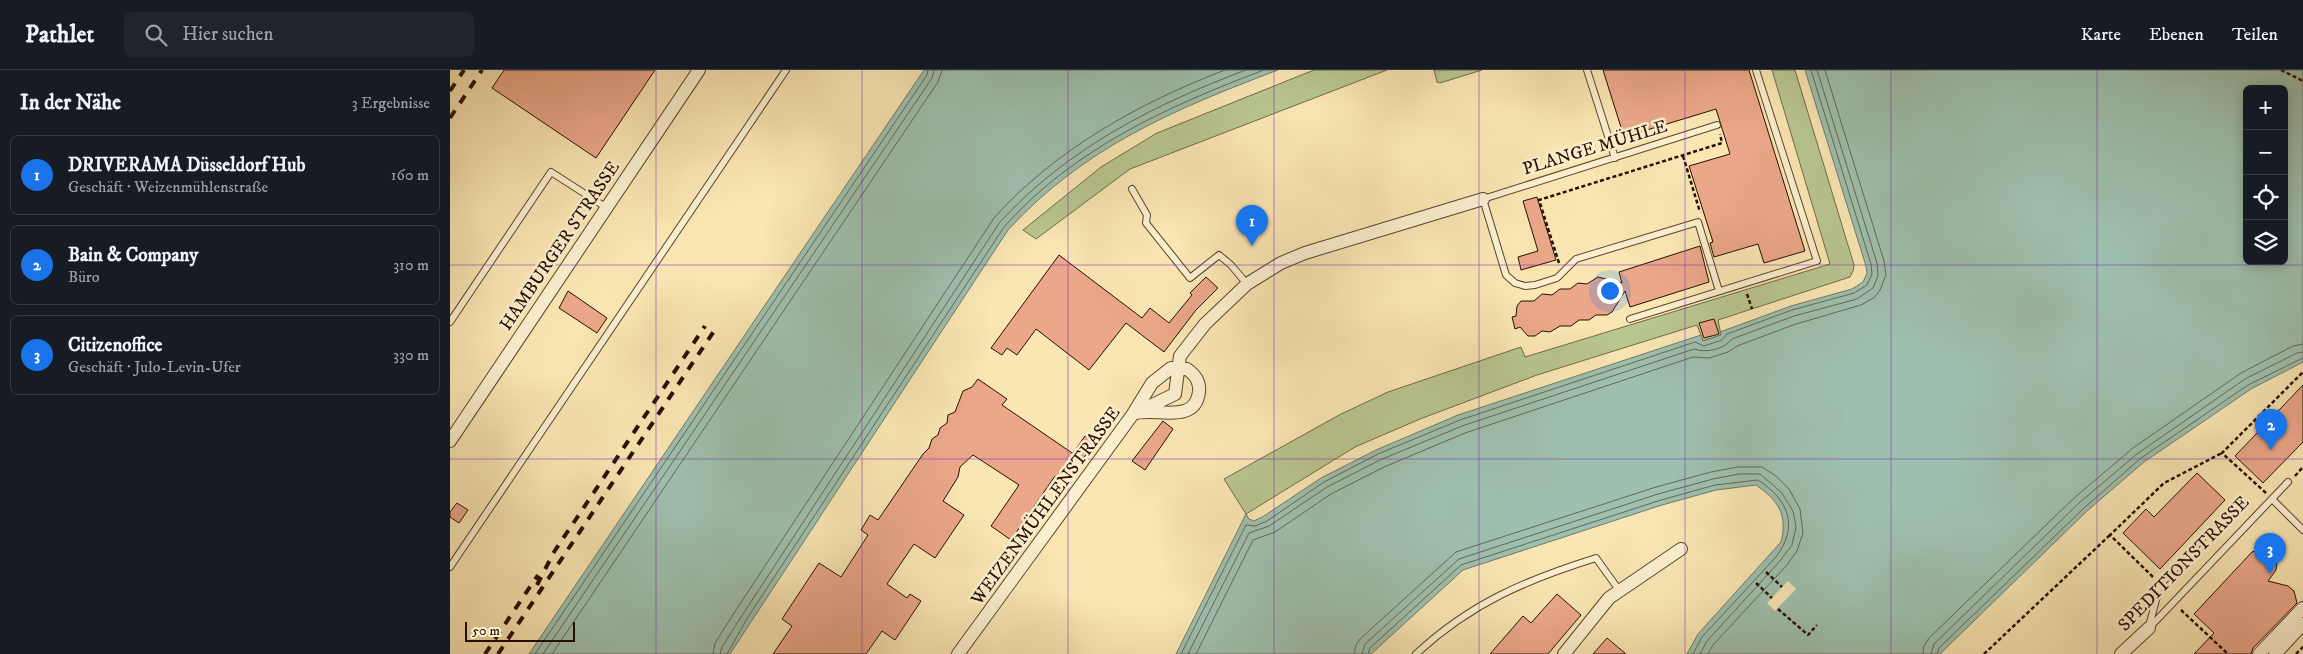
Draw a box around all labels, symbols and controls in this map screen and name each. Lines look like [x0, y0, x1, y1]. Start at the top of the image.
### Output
search box [124, 12, 474, 57]
text: Pathlet [25, 20, 94, 50]
icon: search [142, 21, 170, 49]
text: Hier suchen [182, 23, 273, 46]
text: Karte [2081, 24, 2121, 46]
text: Ebenen [2149, 24, 2204, 46]
text: Teilen [2232, 24, 2278, 46]
map controls [2243, 85, 2288, 265]
button: + [2243, 85, 2288, 130]
text: In der Nähe [20, 90, 121, 116]
text: 3 Ergebnisse [352, 93, 430, 113]
street label: PLANGE MÜHLE [1520, 115, 1670, 180]
button: − [2243, 130, 2288, 175]
text: DRIVERAMA Düsseldorf Hub [68, 154, 305, 177]
street label: HAMBURGER STRASSE [495, 157, 625, 335]
text: 1 [34, 165, 40, 185]
text: 160 m [391, 165, 429, 185]
button: locate [2243, 175, 2288, 220]
text: Geschäft · Weizenmühlenstraße [68, 177, 268, 197]
pin: 1 [1236, 205, 1268, 246]
button: layers [2243, 220, 2288, 265]
text: Bain & Company [68, 244, 198, 267]
text: 2 [33, 255, 41, 275]
text: 310 m [393, 255, 429, 275]
text: Büro [68, 267, 100, 287]
your location [1597, 278, 1623, 304]
text: Citizenoffice [68, 334, 162, 357]
text: 3 [34, 345, 40, 365]
text: 330 m [393, 345, 429, 365]
text: Geschäft · Julo-Levin-Ufer [68, 357, 241, 377]
street label: WEIZENMÜHLENSTRASSE [966, 402, 1125, 610]
pin: 2 [2255, 409, 2287, 450]
street label: SPEDITIONSTRASSE [2114, 492, 2254, 636]
pin: 3 [2254, 533, 2286, 574]
scale bar [465, 619, 575, 642]
text: 50 m [472, 622, 500, 640]

